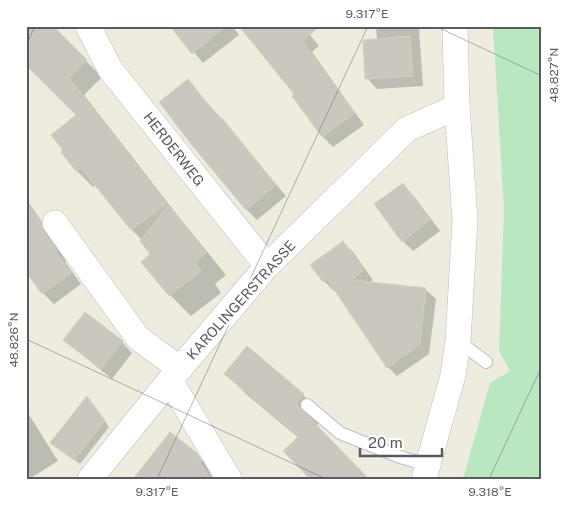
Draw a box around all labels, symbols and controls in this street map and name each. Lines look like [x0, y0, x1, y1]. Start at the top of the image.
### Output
text: 9.317°E [346, 7, 388, 21]
text: 48.827°N [547, 48, 561, 102]
street label: HERDERWEG [140, 109, 208, 189]
street label: KAROLINGERSTRASSE [183, 237, 299, 363]
text: 48.826°N [7, 312, 21, 368]
scale bar [360, 425, 443, 457]
text: 20 m [368, 434, 403, 451]
text: 9.317°E [136, 485, 178, 499]
text: 9.318°E [468, 485, 512, 499]

